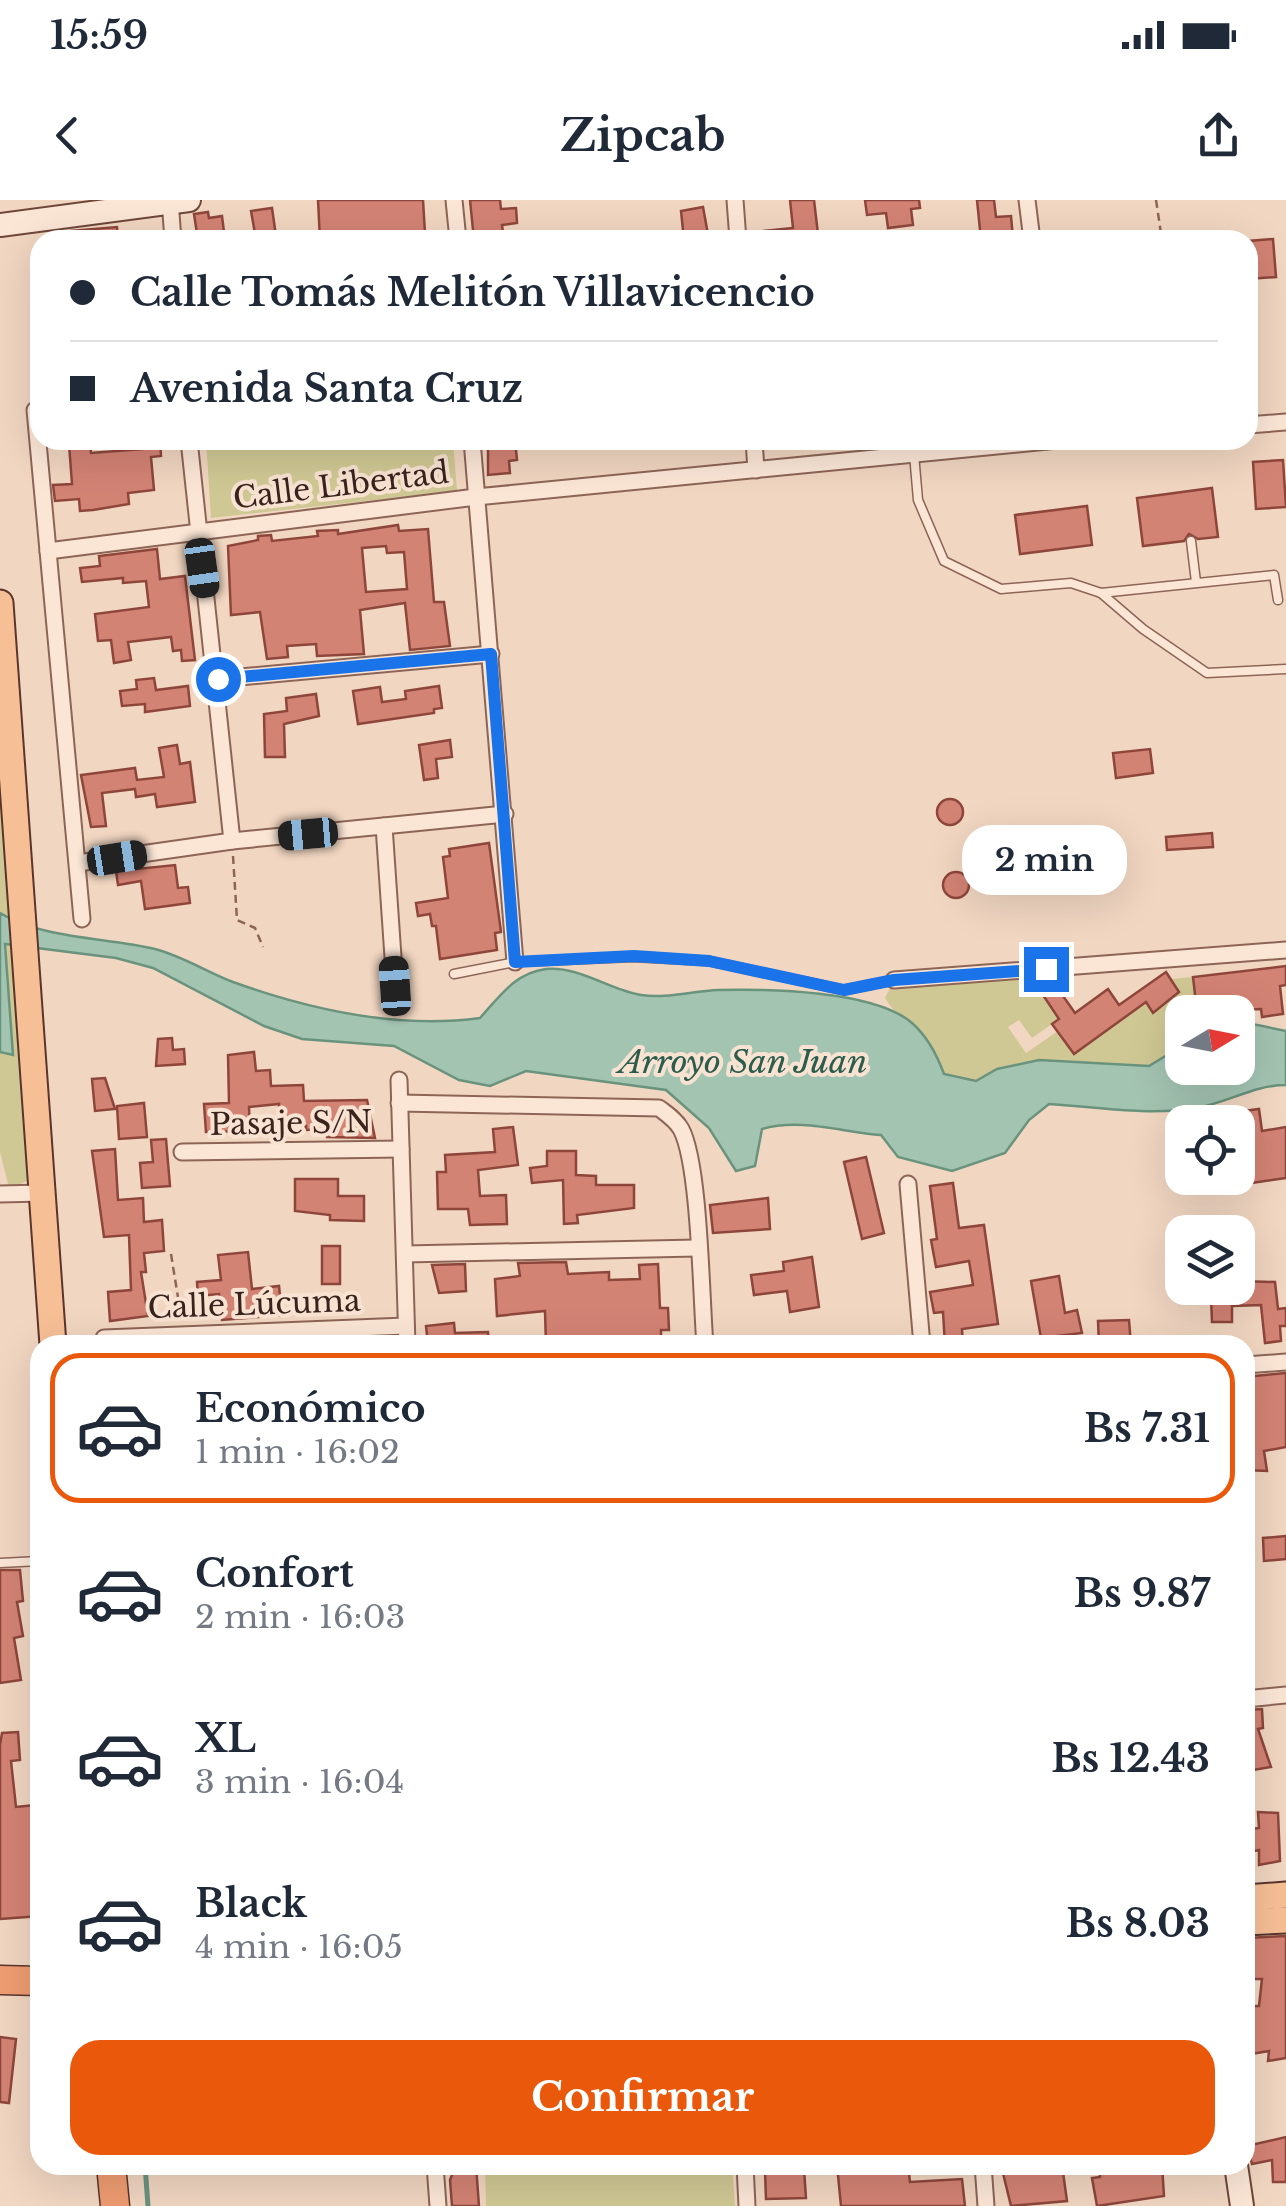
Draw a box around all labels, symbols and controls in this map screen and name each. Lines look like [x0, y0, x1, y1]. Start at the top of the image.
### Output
text: 15:59 [50, 12, 148, 59]
text: Zipcab [560, 107, 726, 163]
icon: back [40, 108, 95, 163]
icon: share [1191, 108, 1246, 163]
text: Calle Tomás Melitón Villavicencio [130, 269, 815, 316]
text: Avenida Santa Cruz [130, 365, 523, 412]
street label: Calle Libertad [231, 453, 451, 517]
car [183, 536, 221, 600]
route start [196, 657, 241, 702]
car [277, 816, 339, 852]
callout: 2 min [964, 824, 1128, 894]
car [85, 838, 149, 878]
text: 2 min [995, 840, 1094, 880]
route end [1024, 947, 1069, 992]
car [378, 955, 412, 1017]
north arrow [1165, 995, 1255, 1085]
map controls [1165, 995, 1255, 1305]
water label: Arroyo San Juan [615, 1042, 867, 1082]
street label: Pasaje S/N [210, 1103, 372, 1143]
button: locate [1165, 1105, 1255, 1195]
button: layers [1165, 1215, 1255, 1305]
street label: Calle Lúcuma [147, 1282, 361, 1326]
icon: car [75, 1383, 165, 1473]
text: Económico [195, 1385, 426, 1432]
text: Bs 7.31 [1084, 1405, 1210, 1452]
text: 1 min · 16:02 [195, 1432, 400, 1472]
icon: car [75, 1548, 165, 1638]
text: Confort [195, 1550, 354, 1597]
text: Bs 9.87 [1074, 1570, 1210, 1617]
text: 2 min · 16:03 [195, 1597, 405, 1637]
icon: car [75, 1713, 165, 1803]
text: XL [195, 1715, 256, 1762]
text: Bs 12.43 [1051, 1735, 1210, 1782]
text: 3 min · 16:04 [195, 1762, 404, 1802]
icon: car [75, 1878, 165, 1968]
text: Black [195, 1880, 307, 1927]
text: Bs 8.03 [1066, 1900, 1210, 1947]
text: 4 min · 16:05 [195, 1927, 403, 1967]
button: Confirmar [70, 2040, 1215, 2155]

